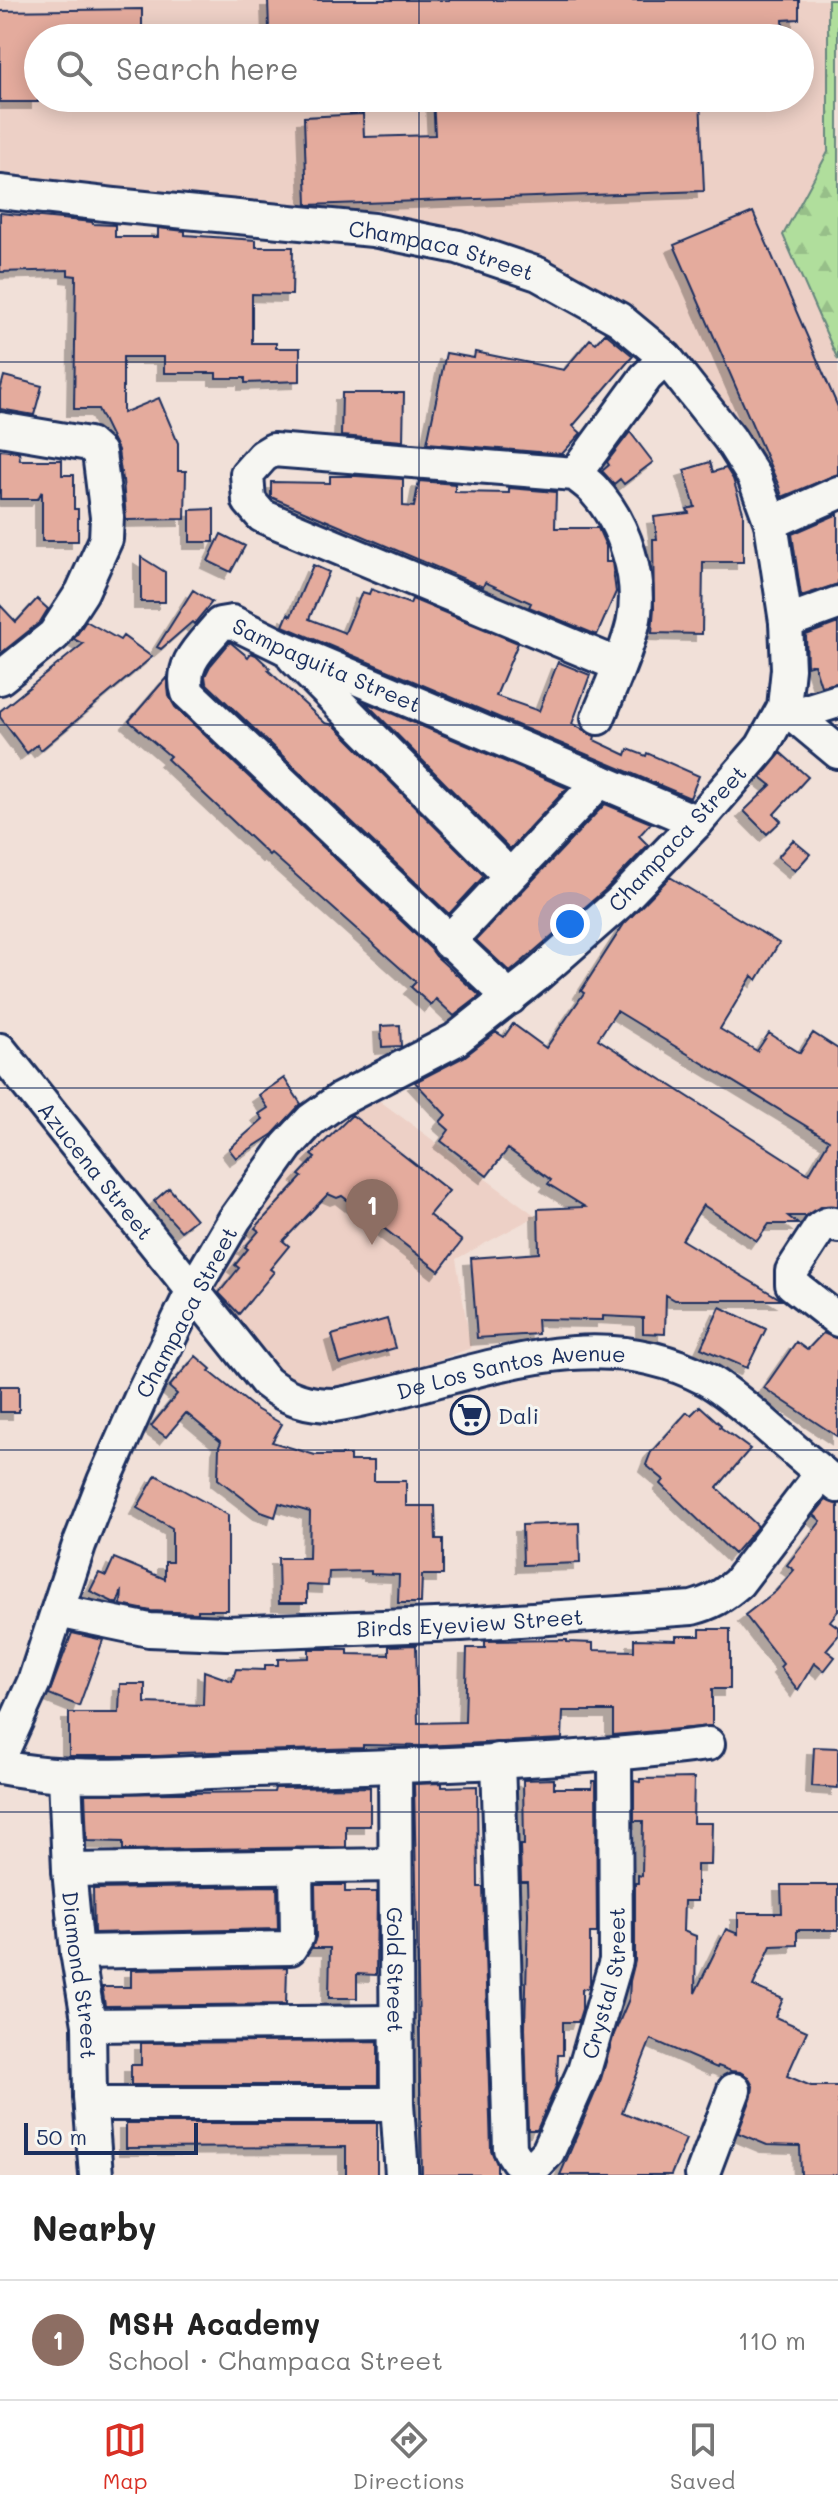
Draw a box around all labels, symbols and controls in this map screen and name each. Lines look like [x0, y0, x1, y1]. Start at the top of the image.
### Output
search box [24, 24, 814, 112]
icon: search [52, 46, 96, 90]
text: Search here [116, 48, 299, 88]
street label: Champaca Street [348, 213, 538, 286]
street label: Sampaguita Street [228, 610, 426, 718]
street label: Champaca Street [601, 759, 753, 917]
your location [550, 904, 590, 944]
street label: Azucena Street [32, 1095, 160, 1245]
pin: 1 [346, 1179, 398, 1245]
street label: Champaca Street [129, 1221, 243, 1403]
street label: De Los Santos Avenue [393, 1338, 627, 1405]
supermarket icon: Dali [449, 1394, 491, 1436]
place label: Dali [498, 1401, 539, 1430]
street label: Birds Eyeview Street [356, 1601, 584, 1643]
street label: Diamond Street [57, 1890, 104, 2059]
street label: Gold Street [381, 1907, 411, 2033]
street label: Crystal Street [574, 1907, 631, 2062]
scale bar [24, 2119, 198, 2155]
text: 50 m [36, 2122, 87, 2151]
text: Nearby [32, 2205, 157, 2250]
text: MSH Academy [108, 2303, 320, 2343]
text: 1 [52, 2323, 64, 2357]
text: 110 m [738, 2323, 806, 2357]
text: School · Champaca Street [108, 2343, 443, 2377]
tab: Map [103, 2418, 148, 2495]
tab: Directions [353, 2418, 465, 2495]
tab: Saved [670, 2418, 735, 2495]

